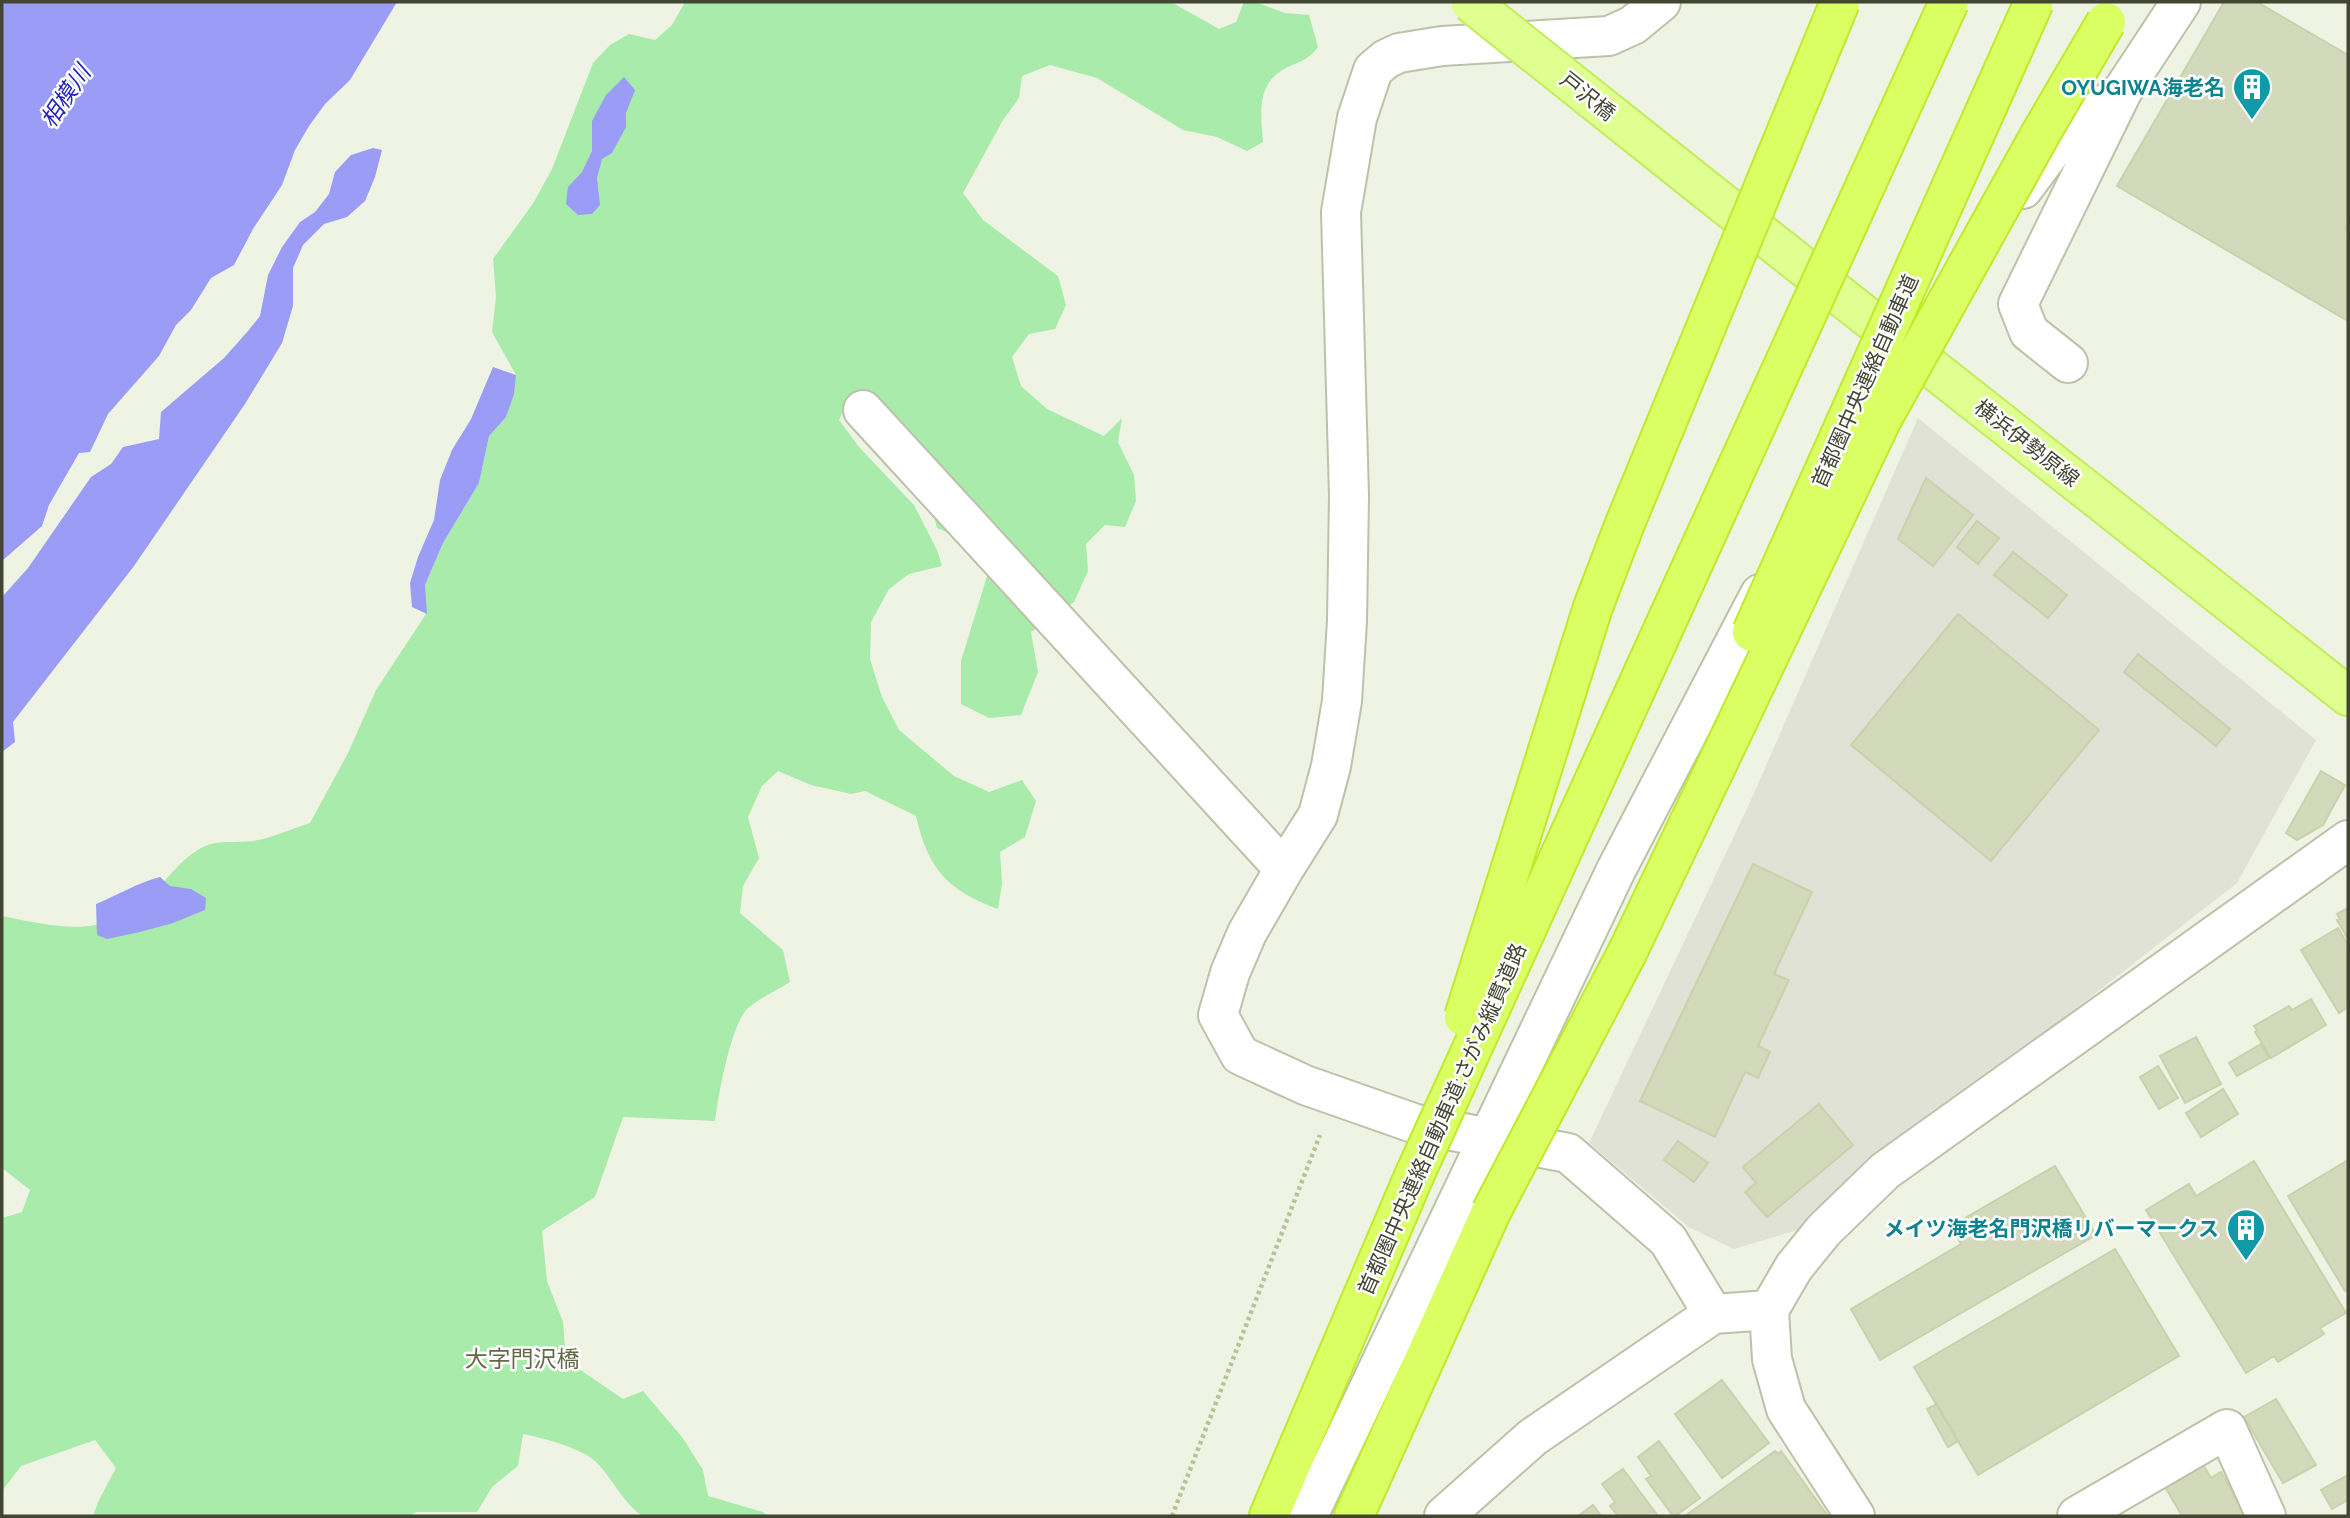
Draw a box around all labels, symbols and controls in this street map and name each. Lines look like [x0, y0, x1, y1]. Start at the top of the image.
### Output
water label: 相模川 [35, 57, 97, 132]
street label: 戸沢橋 [1556, 66, 1620, 126]
building icon: OYUGIWA海老名 [2231, 66, 2273, 121]
place label: OYUGIWA海老名 [2061, 75, 2225, 100]
street label: 首都圏中央連絡自動車道 [1807, 270, 1923, 492]
street label: 横浜伊勢原線 [1970, 394, 2084, 492]
street label: 首都圏中央連絡自動車道;さがみ縦貫道路 [1353, 939, 1531, 1299]
building icon: メイツ海老名門沢橋リバーマークス [2225, 1207, 2267, 1262]
place label: メイツ海老名門沢橋リバーマークス [1884, 1216, 2219, 1241]
district label: 大字門沢橋 [465, 1345, 580, 1372]

